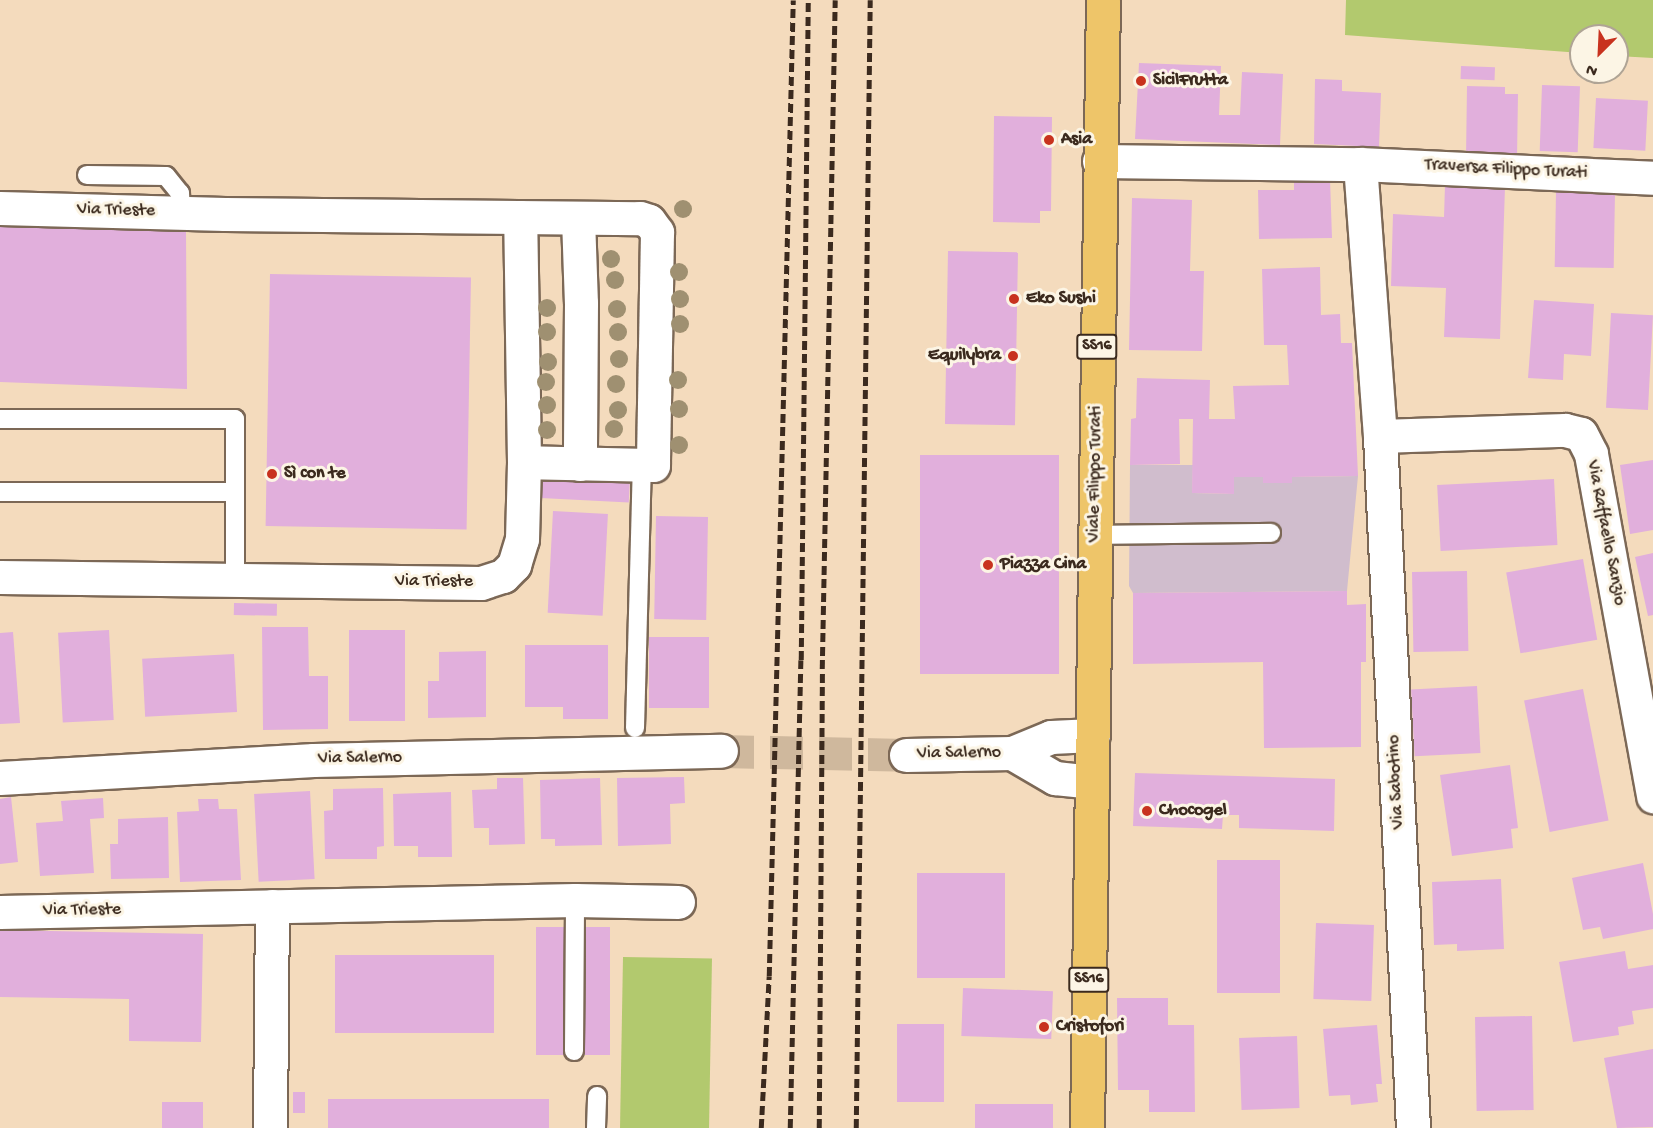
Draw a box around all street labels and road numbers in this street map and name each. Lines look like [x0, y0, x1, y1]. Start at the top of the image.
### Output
street label: Traversa Filippo Turati [1424, 155, 1588, 185]
street label: Via Trieste [77, 200, 155, 222]
road number: SS16 [1076, 334, 1118, 360]
street label: Viale Filippo Turati [1084, 405, 1108, 543]
street label: Via Raffaello Sanzio [1580, 459, 1630, 607]
street label: Via Trieste [395, 571, 473, 593]
street label: Via Sabotino [1384, 734, 1410, 830]
street label: Via Salerno [917, 742, 1001, 766]
street label: Via Salerno [318, 747, 402, 771]
street label: Via Trieste [43, 900, 121, 922]
road number: SS16 [1068, 967, 1110, 993]

